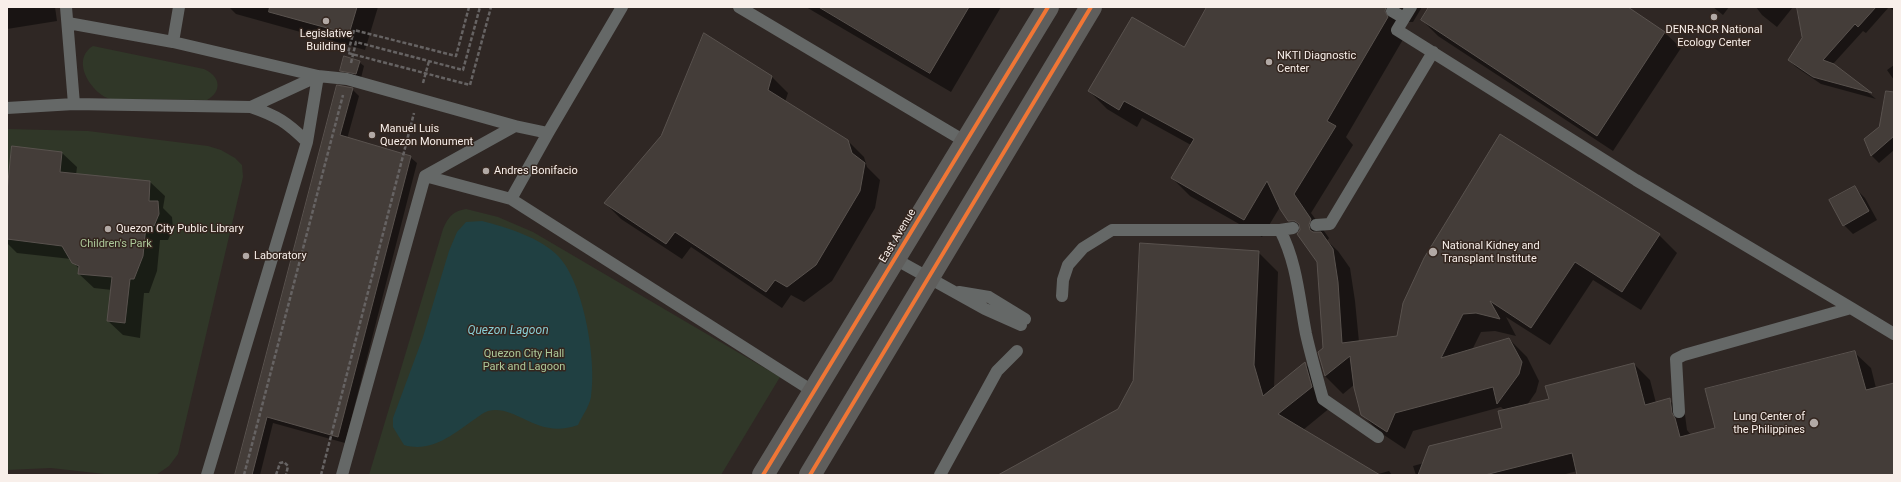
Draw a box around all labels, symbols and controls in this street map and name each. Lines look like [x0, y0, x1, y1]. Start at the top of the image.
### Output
marker: DENR-NCR National Ecology Center [1709, 12, 1719, 22]
marker: Legislative Building [321, 16, 331, 26]
place label: DENR-NCR National Ecology Center [1666, 23, 1762, 49]
place label: Legislative Building [300, 27, 352, 53]
place label: NKTI Diagnostic Center [1277, 49, 1356, 75]
marker: NKTI Diagnostic Center [1264, 57, 1274, 67]
place label: Manuel Luis Quezon Monument [380, 122, 473, 148]
marker: Manuel Luis Quezon Monument [367, 130, 377, 140]
place label: Andres Bonifacio [494, 164, 578, 178]
marker: Andres Bonifacio [481, 166, 491, 176]
street label: East Avenue [877, 207, 919, 265]
place label: Quezon City Public Library [116, 222, 244, 236]
marker: Quezon City Public Library [103, 224, 113, 234]
park label: Children's Park [80, 237, 152, 251]
place label: National Kidney and Transplant Institute [1442, 239, 1540, 265]
marker: National Kidney and Transplant Institute [1427, 246, 1439, 258]
place label: Laboratory [254, 249, 307, 263]
marker: Laboratory [241, 251, 251, 261]
water label: Quezon Lagoon [467, 324, 549, 338]
park label: Quezon City Hall Park and Lagoon [483, 347, 565, 373]
place label: Lung Center of the Philippines [1733, 410, 1805, 436]
marker: Lung Center of the Philippines [1808, 417, 1820, 429]

